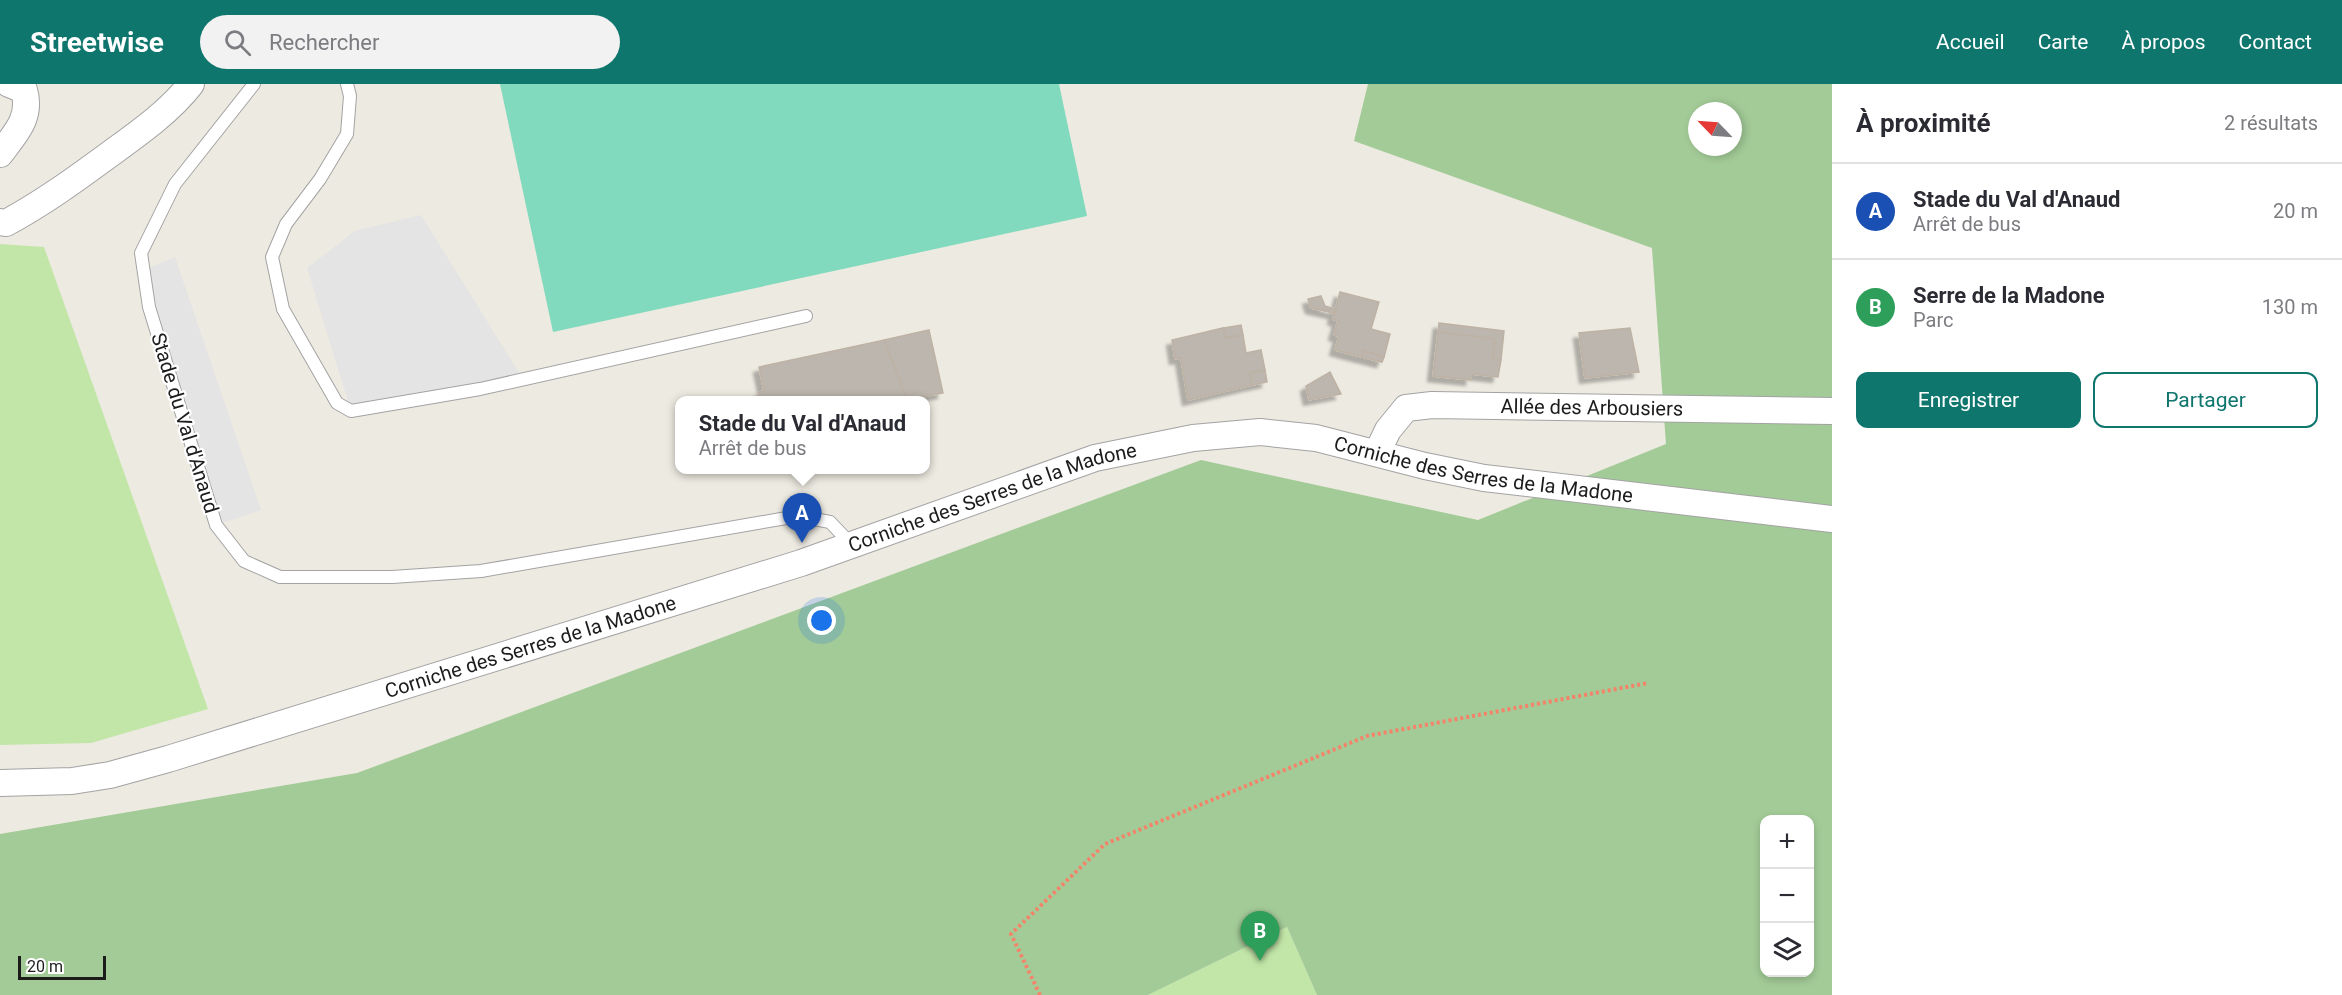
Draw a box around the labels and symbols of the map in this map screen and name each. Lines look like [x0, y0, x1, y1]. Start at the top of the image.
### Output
north arrow [1688, 102, 1742, 156]
street label: Stade du Val d'Anaud [146, 330, 224, 516]
street label: Allée des Arbousiers [1500, 394, 1683, 421]
street label: Corniche des Serres de la Madone [1332, 431, 1634, 507]
street label: Corniche des Serres de la Madone [845, 438, 1139, 557]
pin: A [782, 494, 822, 543]
street label: Corniche des Serres de la Madone [382, 590, 679, 703]
your location [807, 606, 836, 635]
pin: B [1240, 912, 1280, 961]
scale bar [18, 953, 106, 980]

